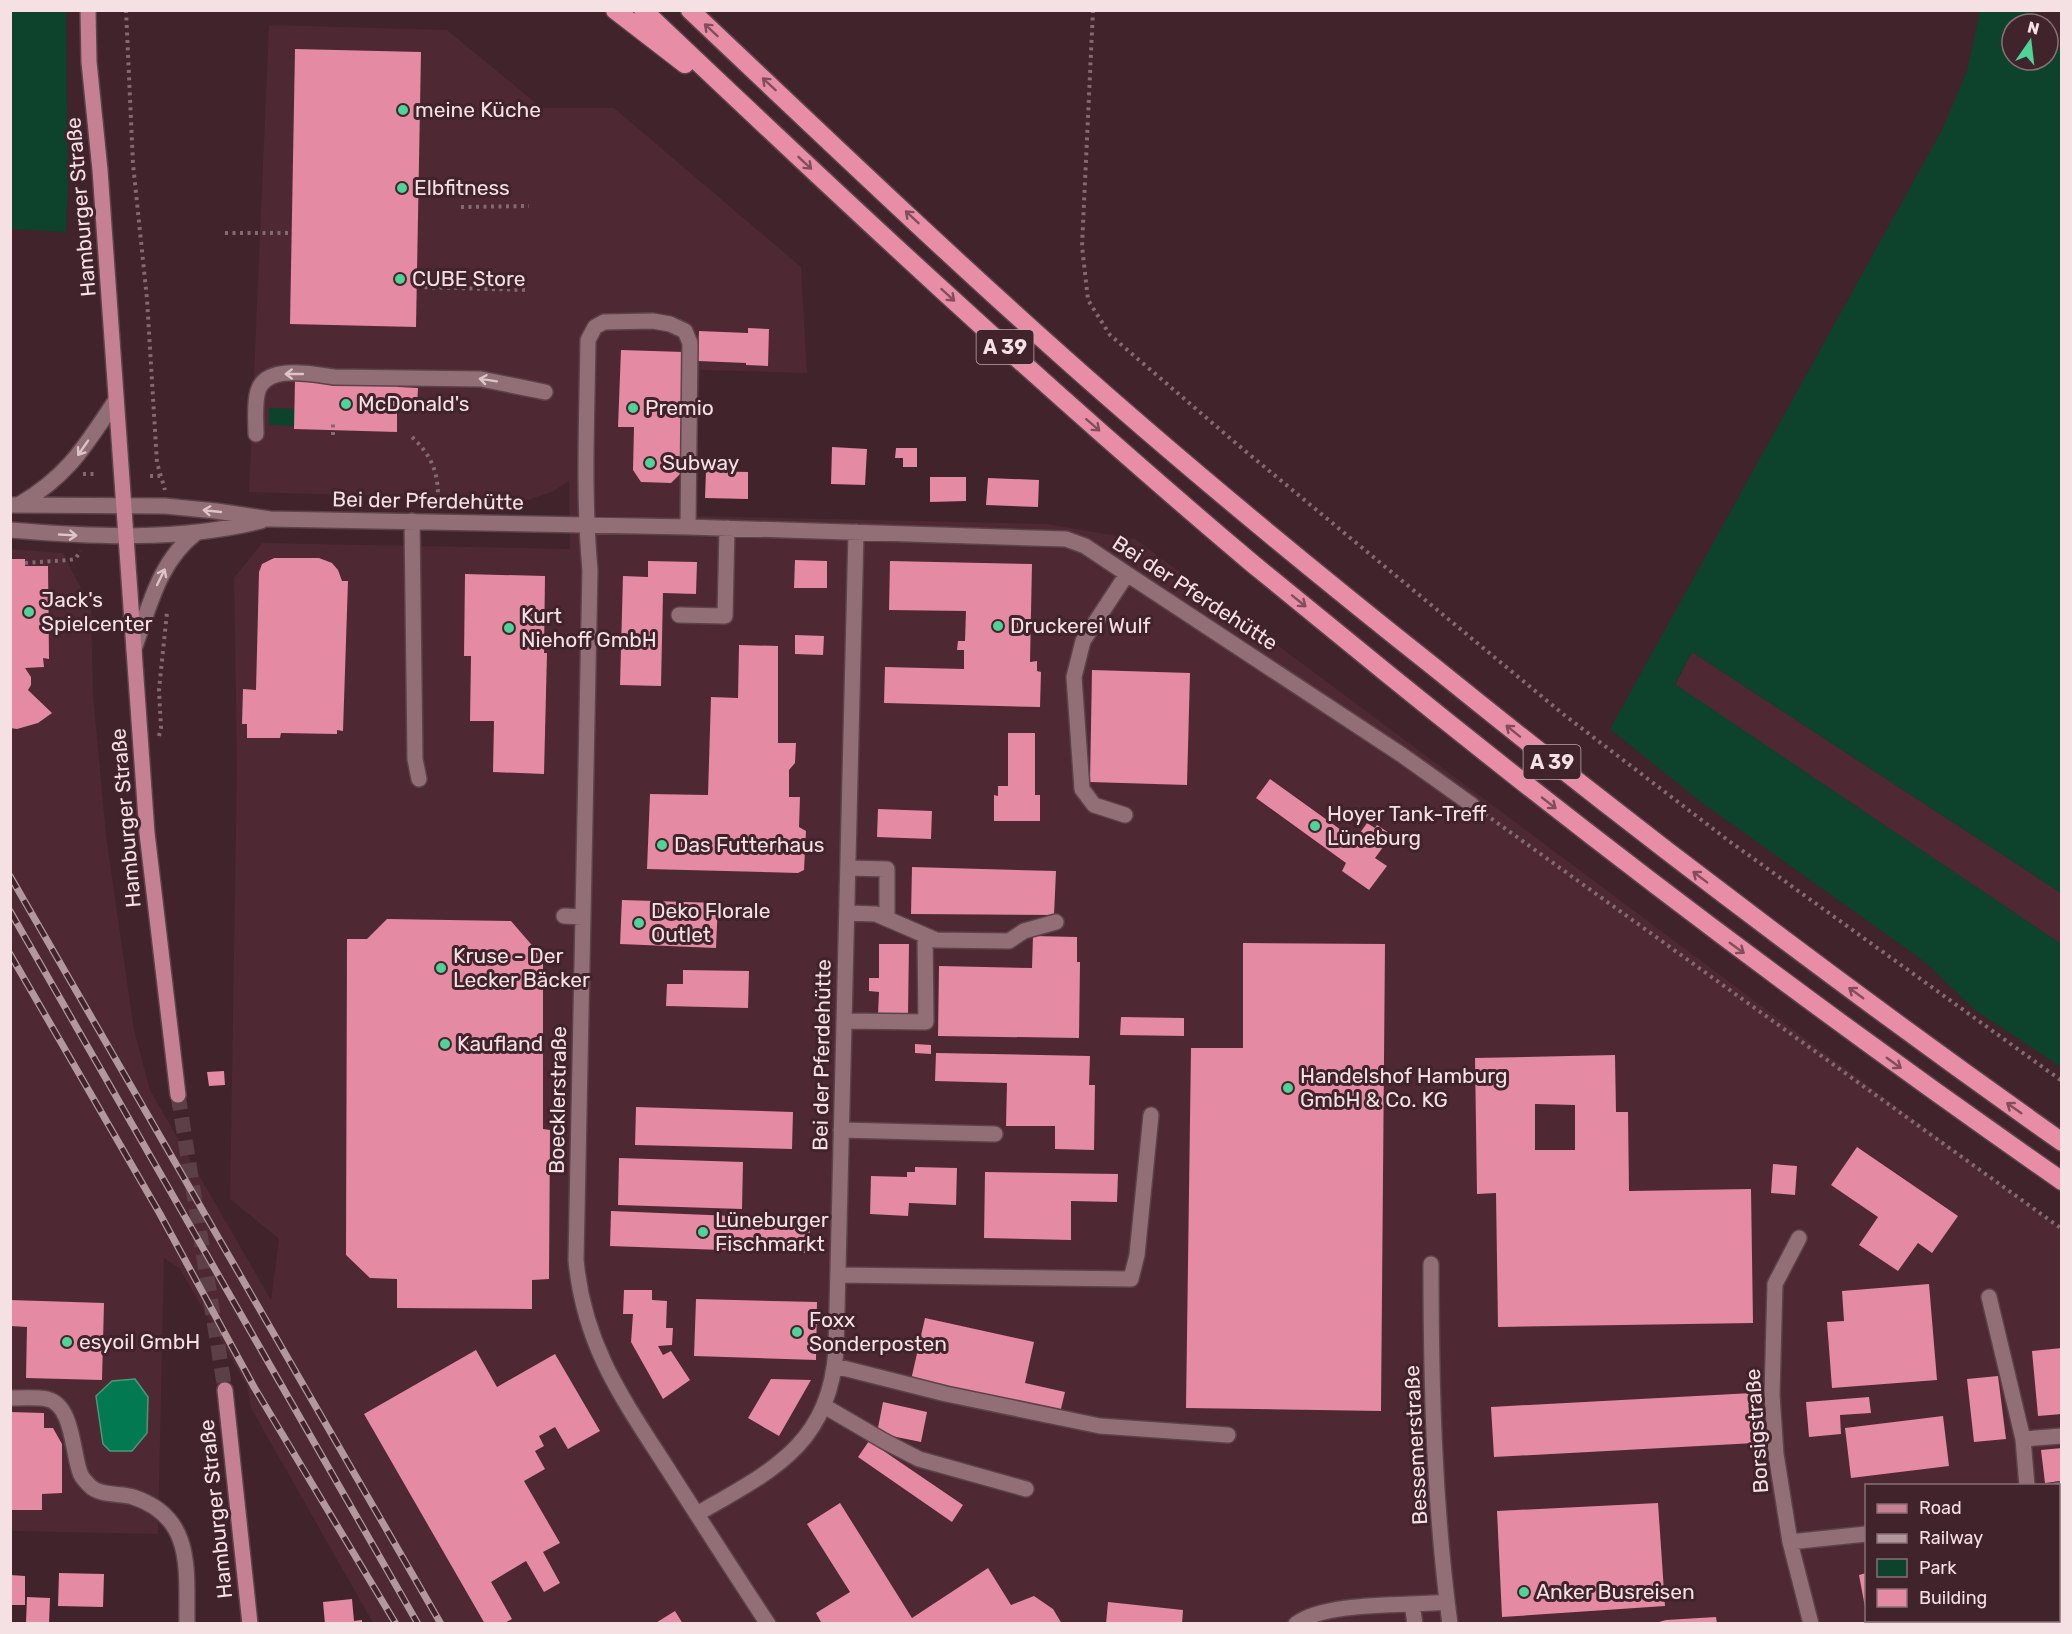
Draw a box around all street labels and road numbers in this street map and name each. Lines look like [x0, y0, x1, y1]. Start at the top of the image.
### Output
street label: Hamburger Straße [60, 116, 101, 298]
road number: A 39 [976, 330, 1034, 364]
street label: Bei der Pferdehütte [332, 486, 524, 515]
street label: Bei der Pferdehütte [1108, 530, 1282, 655]
street label: Hamburger Straße [105, 727, 146, 909]
road number: A 39 [1524, 745, 1580, 779]
street label: Bei der Pferdehütte [807, 959, 836, 1151]
street label: Boecklerstraße [544, 1026, 571, 1174]
street label: Bessemerstraße [1399, 1365, 1432, 1525]
street label: Borsigstraße [1740, 1368, 1773, 1494]
street label: Hamburger Straße [194, 1418, 237, 1600]

